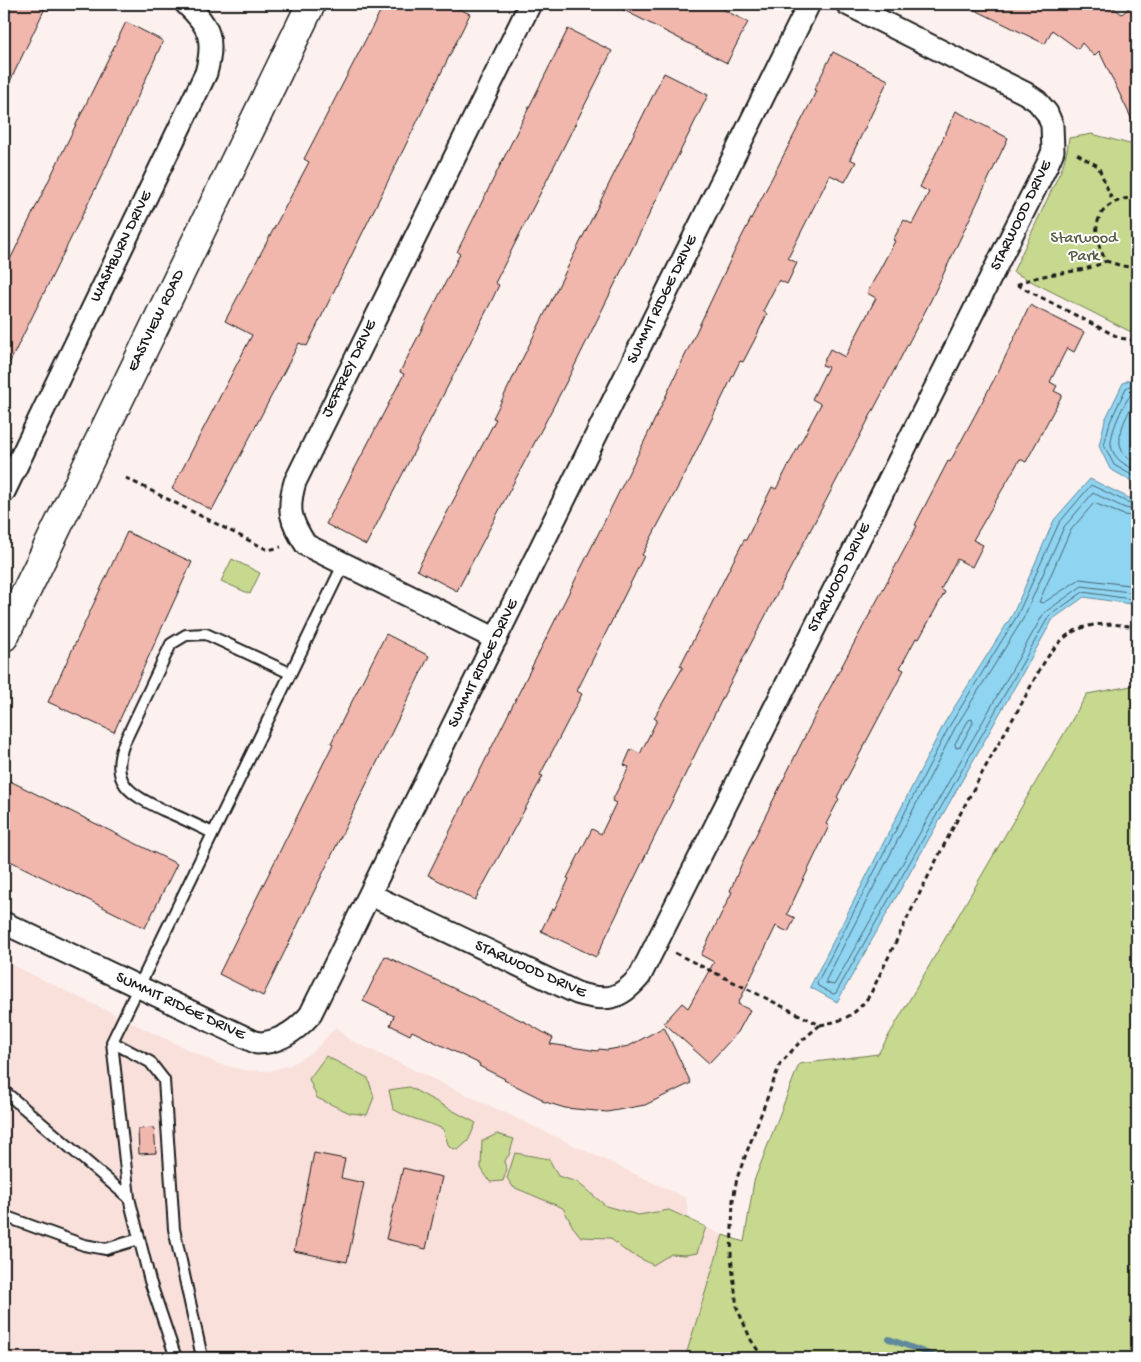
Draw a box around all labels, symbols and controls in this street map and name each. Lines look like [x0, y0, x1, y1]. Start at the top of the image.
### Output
street label: STARWOOD DRIVE [987, 157, 1057, 274]
street label: WASHBURN DRIVE [87, 187, 158, 306]
park label: Starwood Park [1051, 230, 1119, 267]
street label: SUMMIT RIDGE DRIVE [624, 232, 703, 367]
street label: EASTVIEW ROAD [124, 266, 190, 375]
street label: JEFFREY DRIVE [318, 316, 382, 421]
street label: STARWOOD DRIVE [804, 519, 876, 636]
street label: SUMMIT RIDGE DRIVE [445, 596, 524, 731]
street label: STARWOOD DRIVE [471, 937, 590, 1004]
street label: SUMMIT RIDGE DRIVE [112, 969, 249, 1046]

